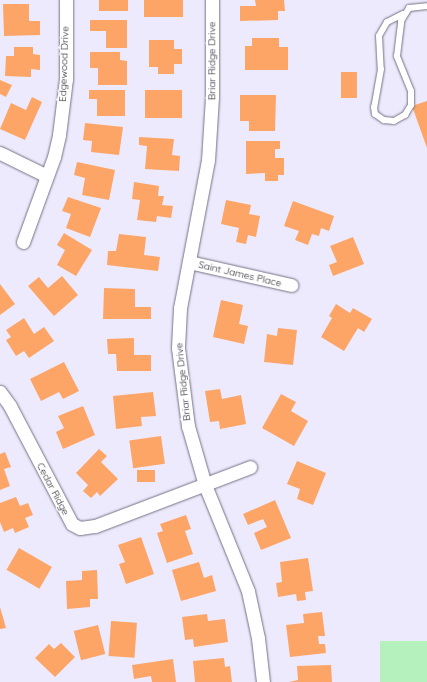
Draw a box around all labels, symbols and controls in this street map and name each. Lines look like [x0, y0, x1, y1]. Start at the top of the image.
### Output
street label: Briar Ridge Drive [206, 22, 218, 100]
street label: Edgewood Drive [57, 26, 71, 102]
street label: Saint James Place [197, 259, 283, 289]
street label: Briar Ridge Drive [173, 342, 193, 422]
street label: Cedar Ridge [34, 461, 72, 517]

